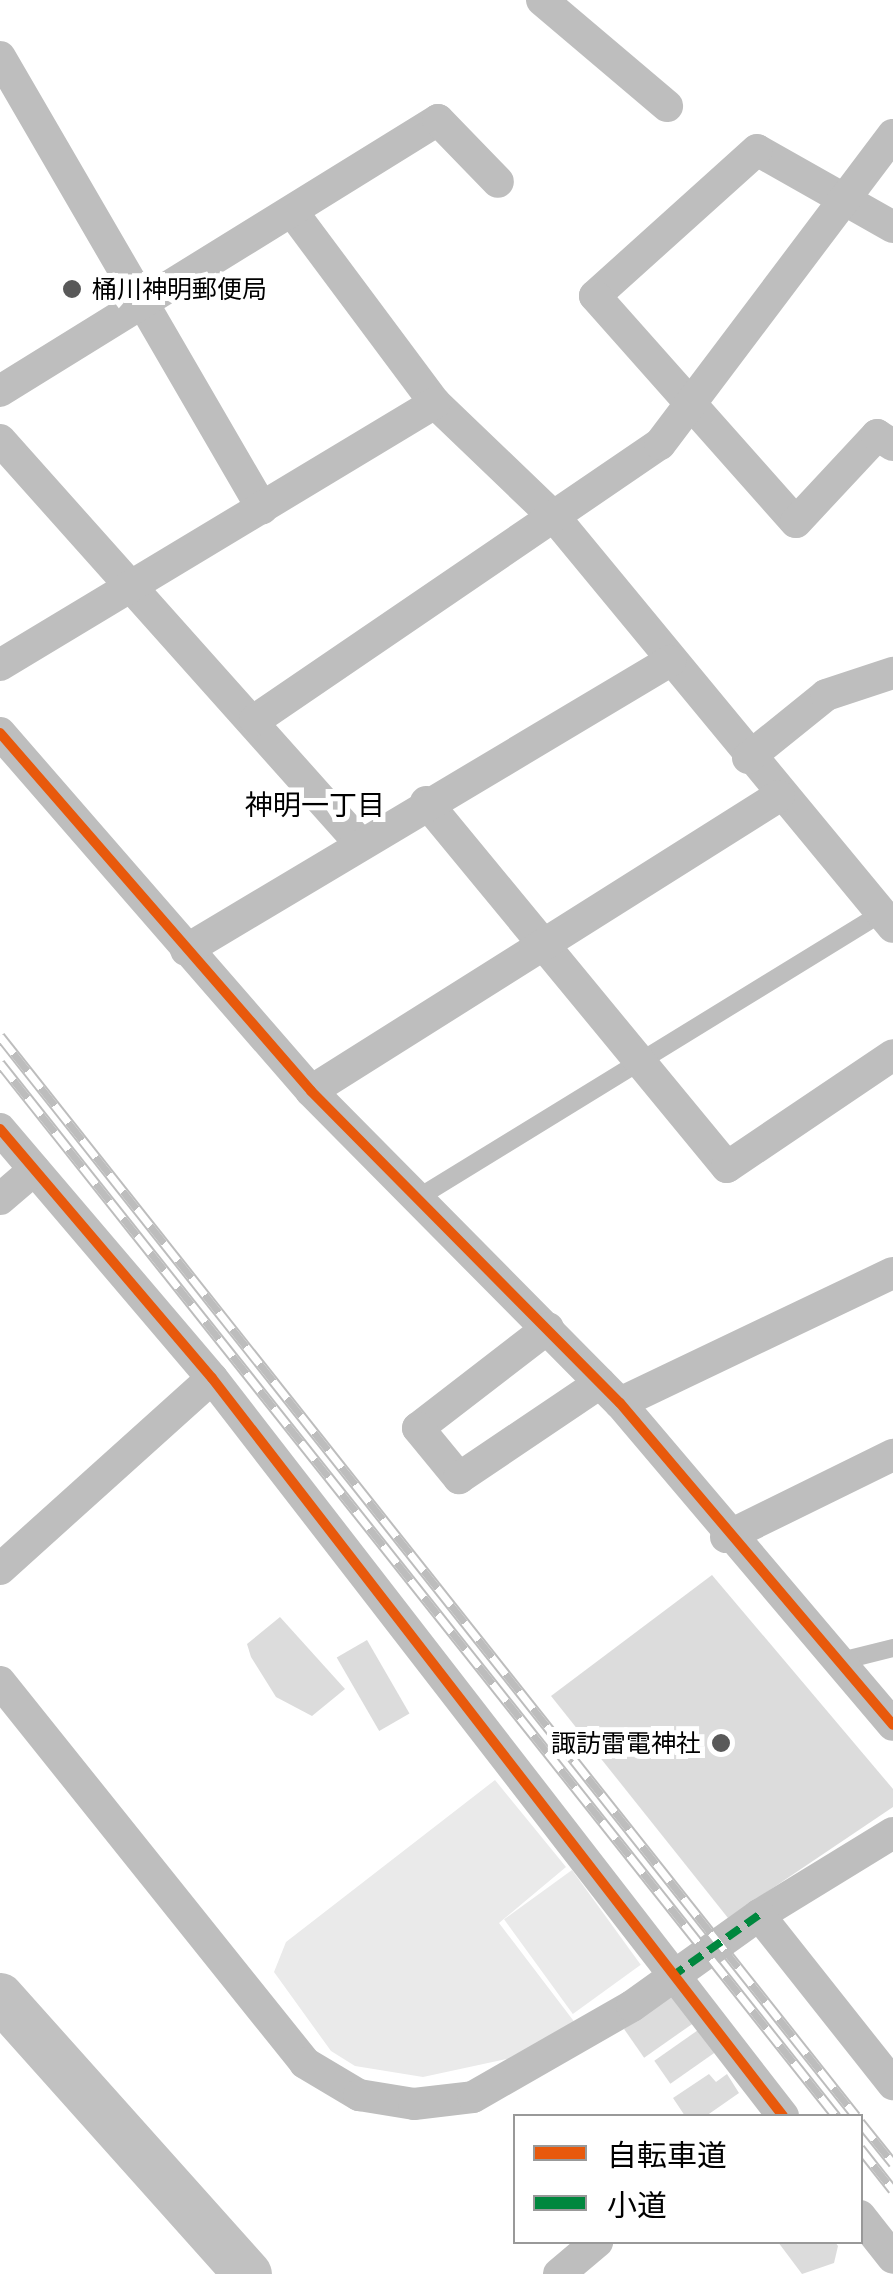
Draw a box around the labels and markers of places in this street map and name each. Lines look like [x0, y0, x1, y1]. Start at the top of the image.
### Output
place label: 桶川神明郵便局 [92, 274, 267, 304]
marker: 桶川神明郵便局 [61, 278, 83, 300]
place label: 諏訪雷電神社 [551, 1728, 701, 1758]
marker: 諏訪雷電神社 [710, 1732, 732, 1754]

